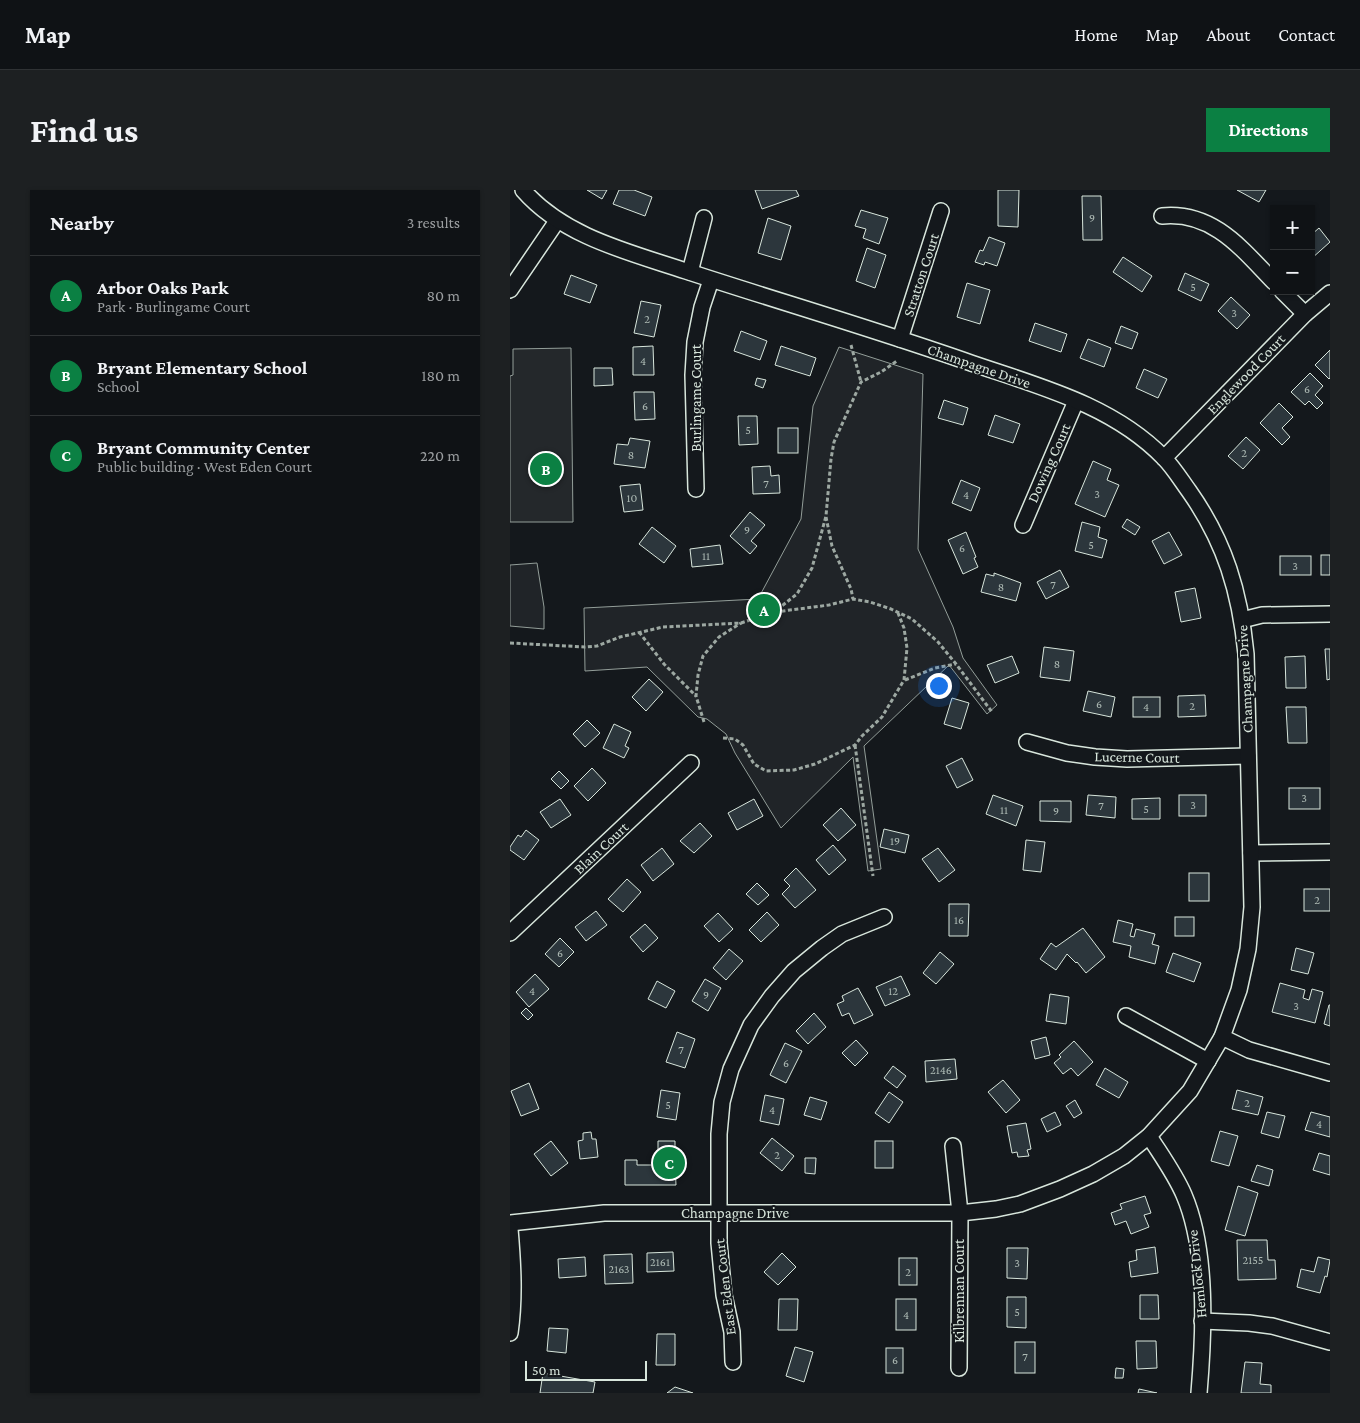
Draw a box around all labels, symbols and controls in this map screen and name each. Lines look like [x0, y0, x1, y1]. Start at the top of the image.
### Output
text: Map [25, 21, 71, 48]
text: Home [1075, 25, 1118, 45]
text: Map [1146, 25, 1178, 45]
text: About [1206, 25, 1250, 45]
text: Contact [1278, 25, 1335, 45]
button: Directions [1206, 108, 1330, 152]
text: Find us [30, 111, 138, 150]
map controls [1270, 205, 1315, 295]
button: + [1270, 205, 1315, 250]
text: Nearby [50, 211, 114, 235]
house number: 9 [1089, 211, 1095, 225]
text: 3 results [407, 214, 460, 231]
street label: Stratton Court [900, 230, 942, 319]
button: − [1270, 250, 1315, 295]
text: Arbor Oaks Park [97, 277, 229, 298]
house number: 5 [1190, 280, 1196, 294]
text: A [61, 287, 71, 304]
text: 80 m [426, 287, 460, 304]
text: Park · Burlingame Court [97, 298, 250, 315]
house number: 3 [1231, 306, 1237, 320]
house number: 2 [644, 312, 650, 326]
street label: Englewood Court [1204, 330, 1290, 418]
street label: Champagne Drive [925, 341, 1033, 392]
street label: Burlingame Court [688, 343, 705, 452]
house number: 4 [640, 354, 646, 368]
text: Bryant Elementary School [97, 357, 307, 378]
text: B [61, 367, 71, 384]
text: 180 m [421, 367, 460, 384]
text: School [97, 378, 140, 395]
house number: 6 [1304, 382, 1310, 396]
house number: 6 [642, 399, 648, 413]
street label: Dowing Court [1024, 420, 1075, 505]
house number: 5 [745, 423, 751, 437]
text: Bryant Community Center [97, 437, 310, 458]
house number: 2 [1241, 446, 1247, 460]
text: C [61, 447, 71, 464]
text: 220 m [420, 447, 460, 464]
house number: 8 [628, 448, 634, 462]
pin: B [530, 450, 562, 488]
text: Public building · West Eden Court [97, 458, 312, 475]
house number: 7 [763, 477, 769, 491]
house number: 3 [1094, 487, 1100, 501]
house number: 4 [963, 488, 969, 502]
house number: 10 [627, 491, 638, 505]
house number: 9 [744, 523, 750, 537]
house number: 5 [1088, 538, 1094, 552]
house number: 6 [959, 541, 965, 555]
house number: 11 [702, 549, 710, 563]
house number: 3 [1292, 559, 1298, 573]
house number: 7 [1050, 578, 1056, 592]
house number: 8 [998, 580, 1004, 594]
pin: A [748, 591, 780, 629]
street label: Champagne Drive [1234, 624, 1257, 733]
house number: 8 [1054, 657, 1060, 671]
your location [926, 673, 952, 699]
house number: 6 [1096, 697, 1102, 711]
house number: 2 [1189, 699, 1195, 713]
house number: 4 [1143, 700, 1149, 714]
street label: Lucerne Court [1094, 748, 1181, 766]
house number: 3 [1301, 791, 1307, 805]
house number: 3 [1190, 798, 1196, 812]
house number: 7 [1098, 799, 1104, 813]
house number: 5 [1143, 802, 1149, 816]
house number: 11 [1000, 803, 1008, 817]
house number: 9 [1053, 804, 1059, 818]
street label: Blain Court [571, 818, 632, 877]
house number: 19 [890, 834, 900, 848]
house number: 2 [1314, 893, 1320, 907]
house number: 16 [954, 913, 964, 927]
house number: 6 [557, 946, 563, 960]
house number: 4 [529, 984, 535, 998]
house number: 12 [888, 984, 898, 998]
house number: 9 [703, 988, 709, 1002]
house number: 3 [1293, 999, 1299, 1013]
house number: 7 [678, 1043, 684, 1057]
house number: 6 [783, 1056, 789, 1070]
house number: 2146 [930, 1063, 952, 1077]
house number: 2 [1244, 1096, 1250, 1110]
house number: 5 [665, 1098, 671, 1112]
house number: 4 [769, 1103, 775, 1117]
house number: 4 [1316, 1117, 1322, 1131]
pin: C [653, 1144, 685, 1182]
house number: 2 [774, 1148, 780, 1162]
street label: Champagne Drive [681, 1205, 789, 1222]
street label: Hemlock Drive [1184, 1229, 1210, 1319]
street label: East Eden Court [711, 1237, 739, 1336]
street label: Kilbrennan Court [951, 1238, 967, 1343]
house number: 2155 [1243, 1253, 1263, 1267]
house number: 2161 [650, 1255, 670, 1269]
house number: 3 [1014, 1256, 1020, 1270]
house number: 2163 [608, 1262, 630, 1276]
house number: 2 [905, 1265, 911, 1279]
house number: 5 [1014, 1305, 1020, 1319]
house number: 4 [903, 1308, 909, 1322]
house number: 7 [1022, 1350, 1028, 1364]
house number: 6 [892, 1353, 898, 1367]
scale bar [525, 1358, 648, 1381]
text: 50 m [532, 1362, 560, 1378]

